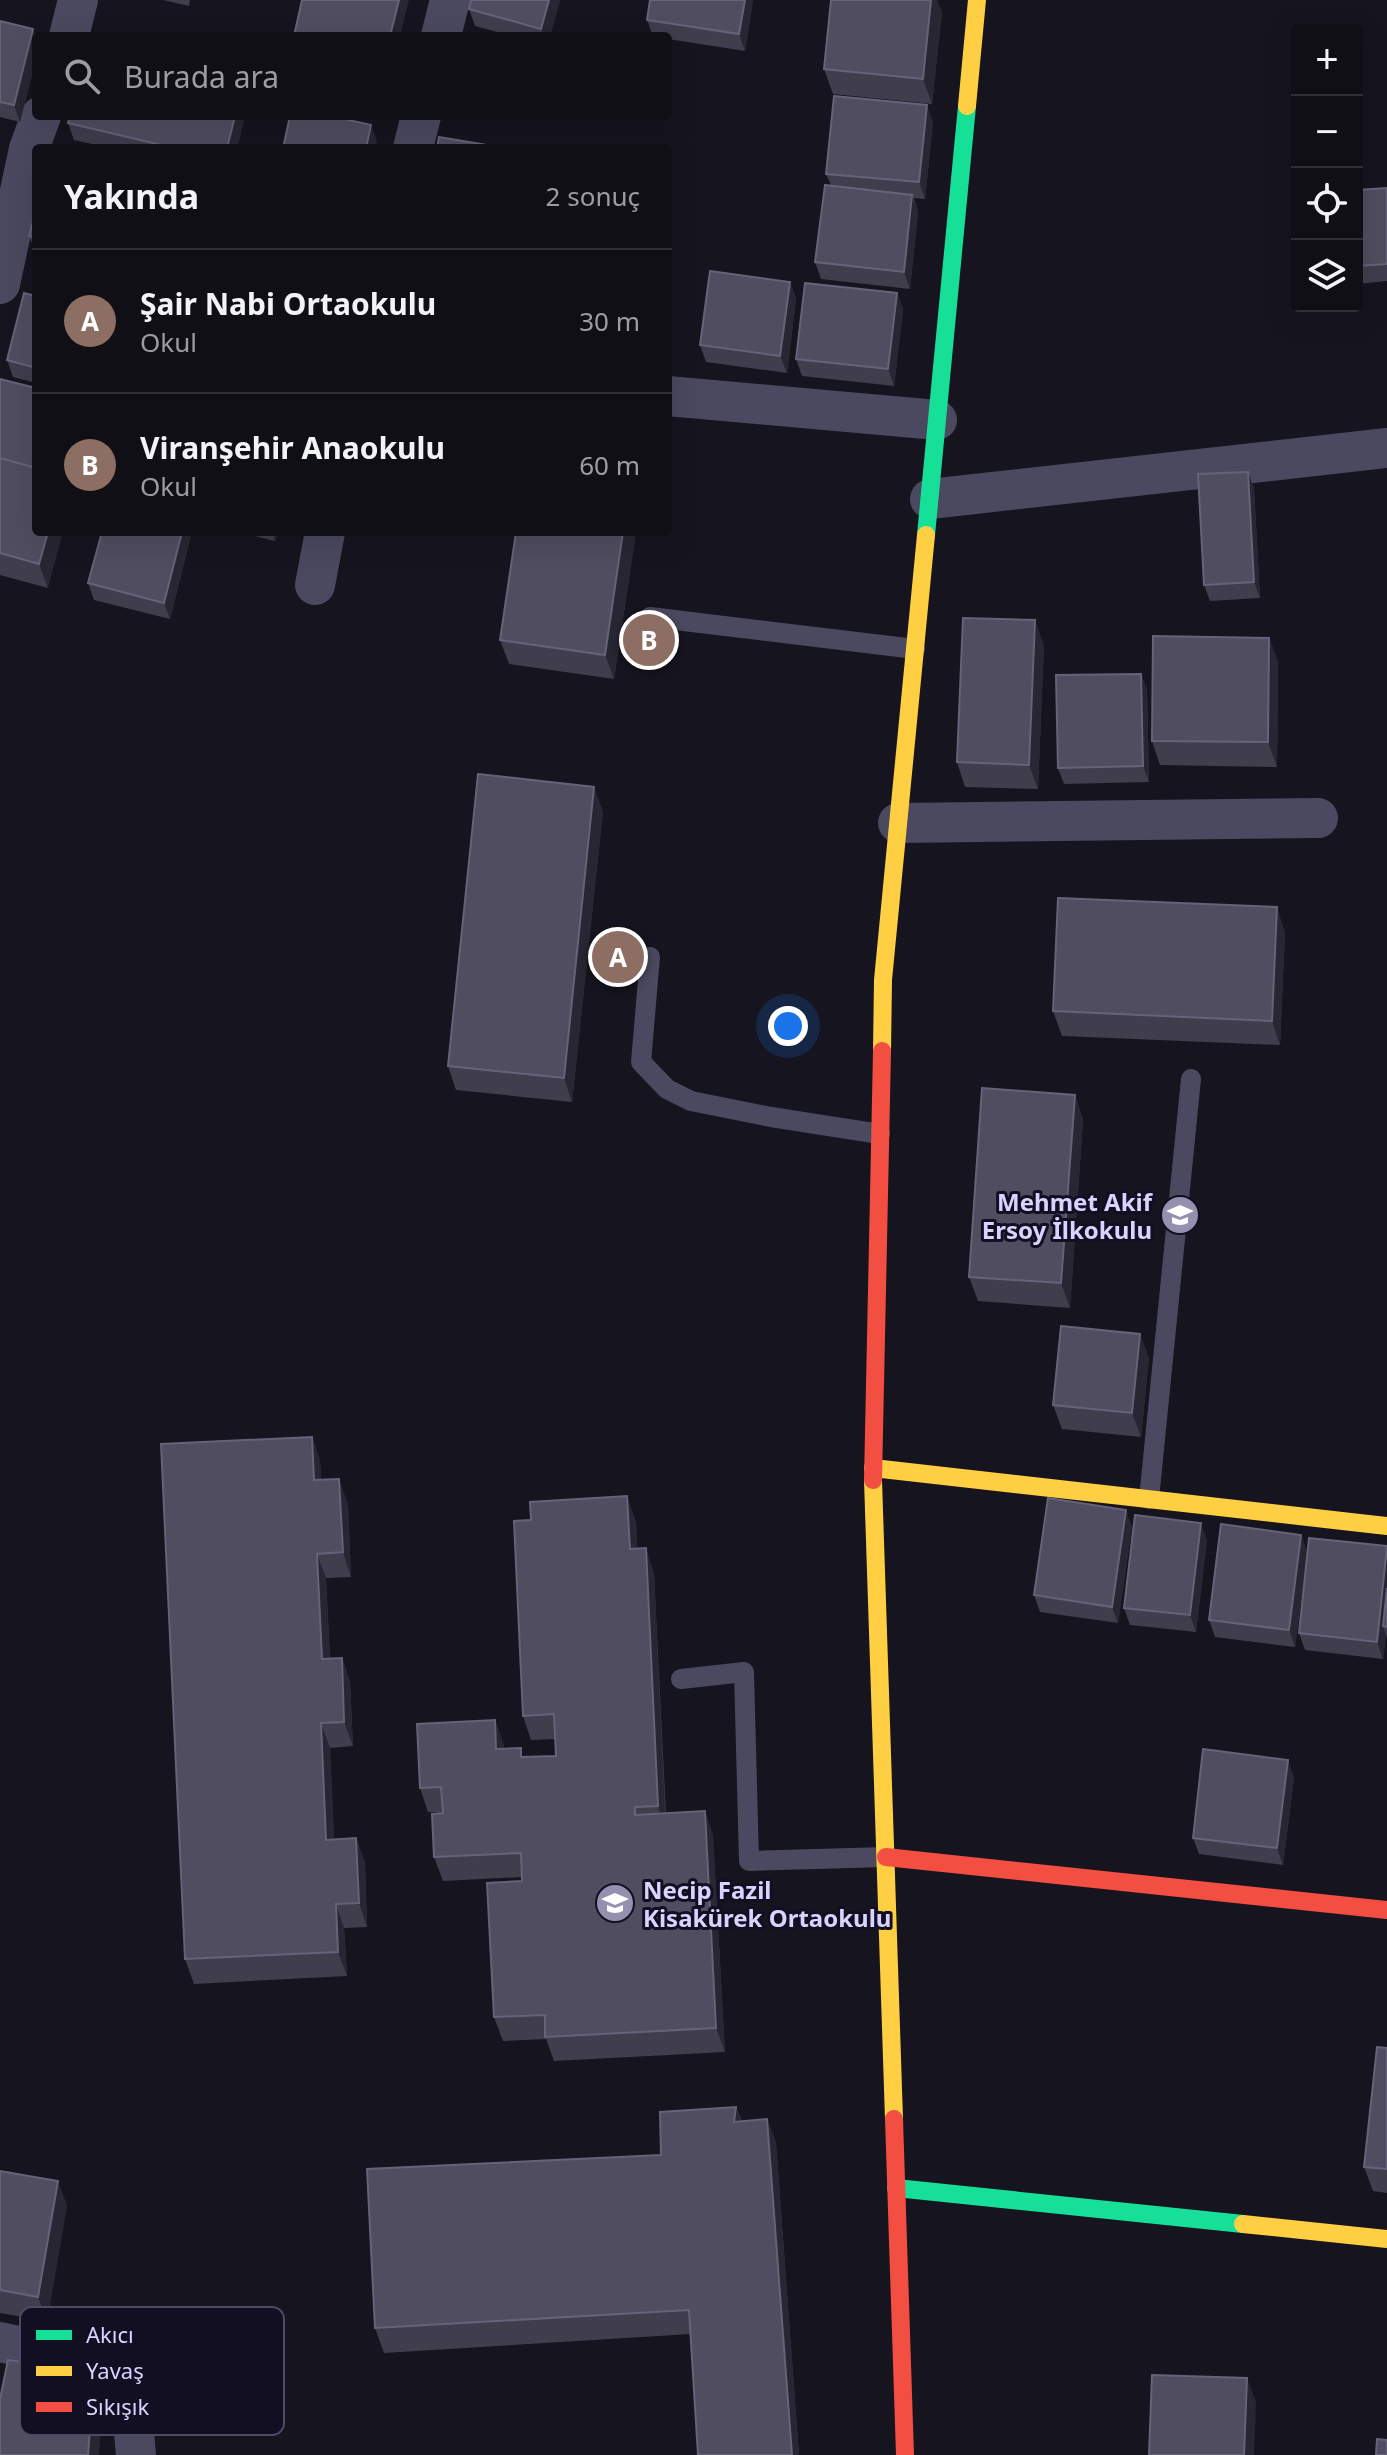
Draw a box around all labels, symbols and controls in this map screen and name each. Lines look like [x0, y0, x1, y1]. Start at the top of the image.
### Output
map controls [1291, 24, 1363, 312]
button: + [1291, 24, 1363, 96]
search box [32, 32, 672, 120]
icon: search [60, 54, 104, 98]
text: Burada ara [124, 56, 279, 97]
button: − [1291, 96, 1363, 168]
button: locate [1291, 168, 1363, 240]
text: Yakında [64, 173, 199, 219]
text: 2 sonuç [546, 178, 640, 214]
button: layers [1291, 240, 1363, 312]
text: Şair Nabi Ortaokulu [140, 283, 436, 324]
text: A [81, 303, 99, 339]
text: 30 m [579, 303, 640, 339]
text: Okul [140, 324, 197, 360]
text: Viranşehir Anaokulu [140, 427, 445, 468]
text: B [81, 447, 99, 483]
text: 60 m [579, 447, 640, 483]
text: Okul [140, 468, 197, 504]
pin: B [623, 610, 675, 670]
pin: A [592, 927, 644, 987]
your location [768, 1006, 808, 1046]
place label: Mehmet Akif Ersoy İlkokulu [982, 1185, 1154, 1246]
school or university icon: Mehmet Akif Ersoy İlkokulu [1159, 1194, 1201, 1236]
place label: Necip Fazil Kisakürek Ortaokulu [643, 1873, 891, 1934]
school or university icon: Necip Fazil Kisakürek Ortaokulu [594, 1882, 636, 1924]
legend [20, 2307, 284, 2435]
text: Akıcı [86, 2319, 134, 2349]
text: Yavaş [86, 2355, 144, 2385]
text: Sıkışık [86, 2391, 149, 2421]

